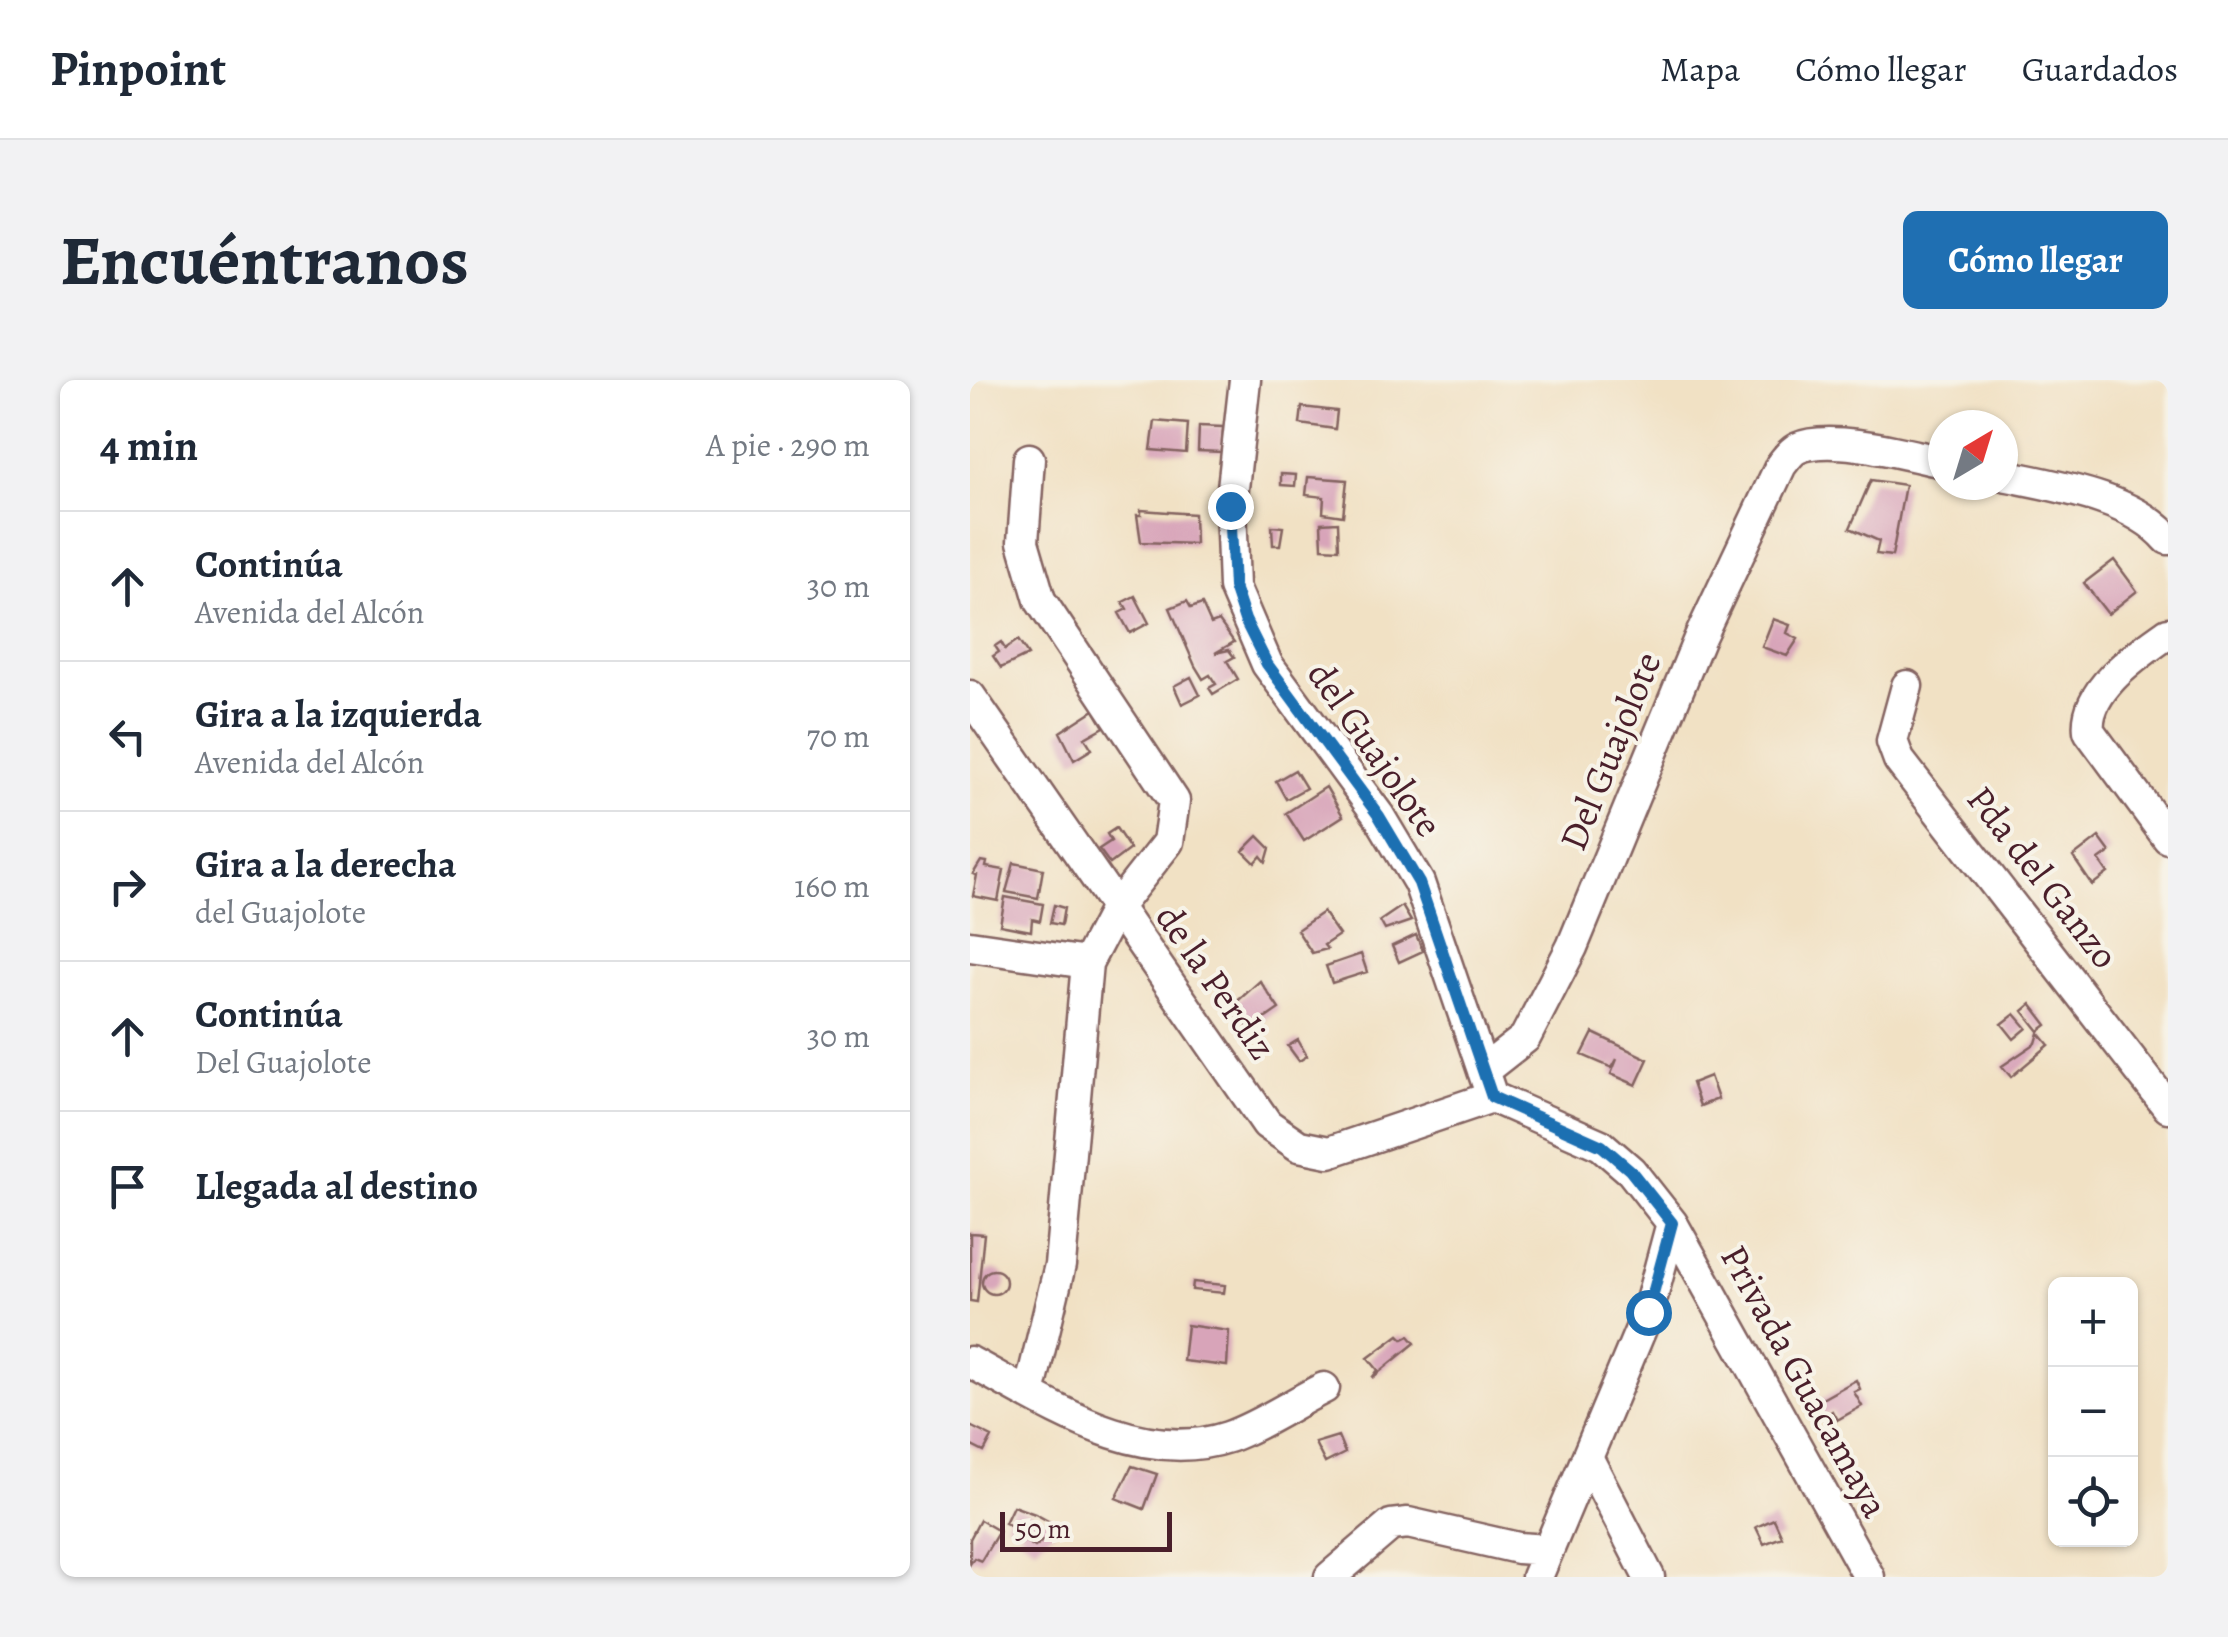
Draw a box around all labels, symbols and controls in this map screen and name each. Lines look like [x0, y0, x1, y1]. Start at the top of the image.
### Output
text: Pinpoint [50, 36, 226, 102]
text: Mapa [1660, 45, 1740, 93]
text: Cómo llegar [1795, 45, 1967, 93]
text: Guardados [2022, 45, 2178, 93]
button: Cómo llegar [1903, 211, 2168, 309]
text: Encuéntranos [60, 213, 469, 308]
north arrow [1928, 410, 2018, 500]
text: 4 min [100, 417, 198, 474]
text: A pie · 290 m [706, 423, 870, 467]
route end [1208, 484, 1254, 530]
text: Continúa [195, 538, 343, 590]
icon: ahead [100, 559, 155, 614]
text: 30 m [807, 564, 870, 608]
text: Avenida del Alcón [195, 590, 424, 634]
street label: Del Guajolote [1547, 644, 1673, 858]
street label: del Guajolote [1295, 651, 1455, 847]
text: Gira a la izquierda [195, 688, 482, 740]
icon: left [100, 709, 155, 764]
text: 70 m [807, 714, 870, 758]
text: Avenida del Alcón [195, 740, 424, 784]
street label: Pda del Ganzo [1955, 775, 2131, 979]
text: Gira a la derecha [195, 838, 456, 890]
icon: right [100, 859, 155, 914]
text: 160 m [794, 864, 870, 908]
text: del Guajolote [195, 890, 366, 934]
street label: de la Perdiz [1144, 894, 1288, 1070]
text: Continúa [195, 988, 343, 1040]
icon: ahead [100, 1009, 155, 1064]
text: 30 m [807, 1014, 870, 1058]
text: Del Guajolote [195, 1040, 371, 1084]
icon: arrive [100, 1159, 155, 1214]
text: Llegada al destino [195, 1160, 478, 1212]
street label: Privada Guacamaya [1708, 1235, 1902, 1527]
map controls [2048, 1277, 2138, 1547]
button: + [2048, 1277, 2138, 1367]
route start [1626, 1290, 1672, 1336]
button: − [2048, 1367, 2138, 1457]
button: locate [2048, 1457, 2138, 1547]
scale bar [1000, 1507, 1172, 1552]
text: 50 m [1015, 1510, 1071, 1548]

